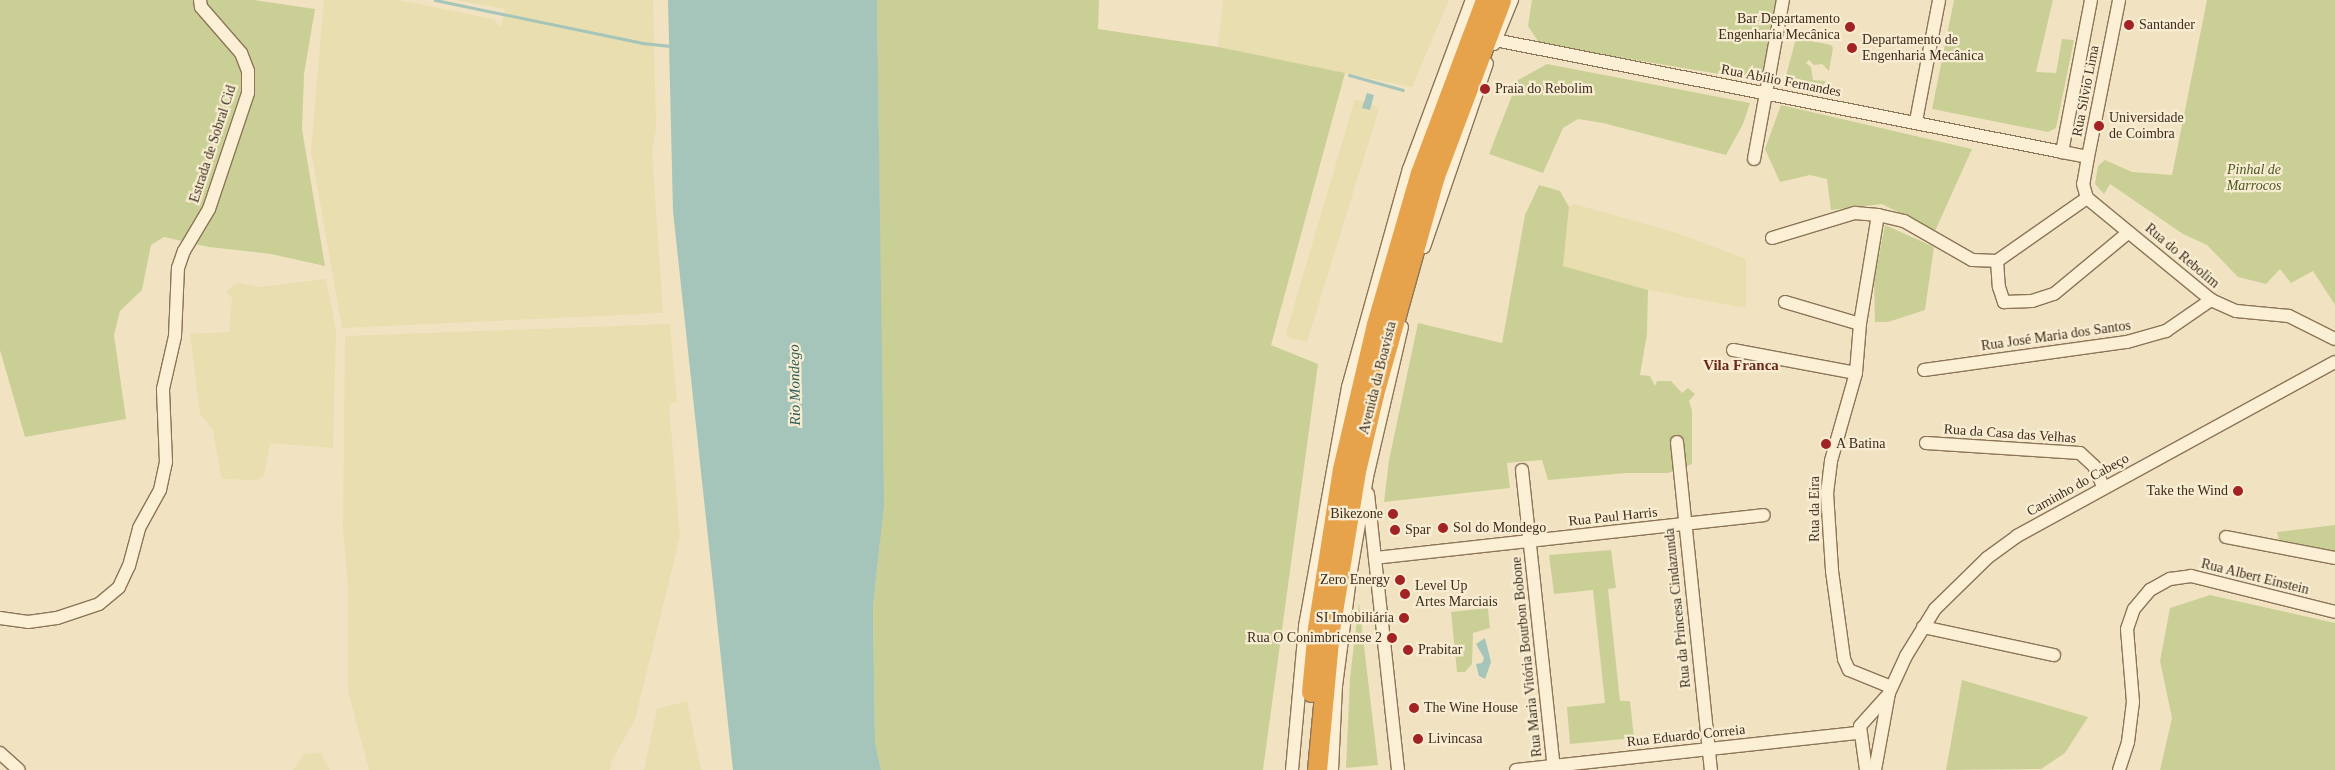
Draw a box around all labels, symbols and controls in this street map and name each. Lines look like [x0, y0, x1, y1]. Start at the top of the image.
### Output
place label: Bar Departamento Engenharia Mecânica [1718, 11, 1840, 44]
place label: Santander [2139, 17, 2195, 33]
marker: Santander [2123, 19, 2135, 31]
marker: Bar Departamento Engenharia Mecânica [1844, 21, 1856, 33]
place label: Departamento de Engenharia Mecânica [1862, 32, 1984, 64]
marker: Departamento de Engenharia Mecânica [1846, 42, 1858, 54]
street label: Rua Sílvio Lima [2069, 44, 2103, 138]
street label: Rua Abílio Fernandes [1719, 61, 1843, 101]
place label: Praia do Rebolim [1495, 81, 1593, 97]
street label: Estrada de Sobral Cid [186, 83, 240, 205]
marker: Praia do Rebolim [1479, 83, 1491, 95]
place label: Universidade de Coimbra [2109, 110, 2184, 142]
marker: Universidade de Coimbra [2093, 120, 2105, 132]
park label: Pinhal de Marrocos [2227, 162, 2281, 194]
street label: Rua do Rebolim [2141, 220, 2223, 292]
street label: Rua José Maria dos Santos [1980, 317, 2132, 355]
street label: Avenida da Boavista [1356, 320, 1400, 436]
water label: Rio Mondego [785, 344, 805, 426]
district label: Vila Franca [1703, 357, 1779, 375]
street label: Rua da Casa das Velhas [1943, 421, 2077, 447]
place label: A Batina [1836, 436, 1886, 452]
marker: A Batina [1820, 438, 1832, 450]
street label: Caminho do Cabeço [2024, 450, 2132, 520]
street label: Rua da Eira [1807, 476, 1823, 542]
place label: Take the Wind [2146, 483, 2228, 499]
marker: Take the Wind [2232, 485, 2244, 497]
street label: Rua Paul Harris [1568, 504, 1658, 530]
place label: Bikezone [1330, 506, 1383, 522]
marker: Bikezone [1387, 508, 1399, 520]
place label: Sol do Mondego [1453, 520, 1546, 536]
place label: Spar [1405, 522, 1431, 538]
marker: Sol do Mondego [1437, 522, 1449, 534]
marker: Spar [1389, 524, 1401, 536]
street label: Rua da Princesa Cindazunda [1661, 527, 1695, 689]
street label: Rua Albert Einstein [2199, 555, 2311, 599]
street label: Rua Maria Vitória Bourbon Bobone [1508, 556, 1546, 758]
place label: Zero Energy [1320, 572, 1390, 588]
marker: Zero Energy [1394, 574, 1406, 586]
place label: Level Up Artes Marciais [1415, 578, 1498, 610]
marker: Level Up Artes Marciais [1399, 588, 1411, 600]
place label: SI Imobiliária [1316, 610, 1394, 626]
marker: SI Imobiliária [1398, 612, 1410, 624]
place label: Rua O Conimbricense 2 [1247, 630, 1382, 646]
marker: Rua O Conimbricense 2 [1386, 632, 1398, 644]
place label: Prabitar [1418, 642, 1462, 658]
marker: Prabitar [1402, 644, 1414, 656]
place label: The Wine House [1424, 700, 1518, 716]
marker: The Wine House [1408, 702, 1420, 714]
street label: Rua Eduardo Correia [1626, 721, 1746, 751]
place label: Livincasa [1428, 731, 1482, 747]
marker: Livincasa [1412, 733, 1424, 745]

